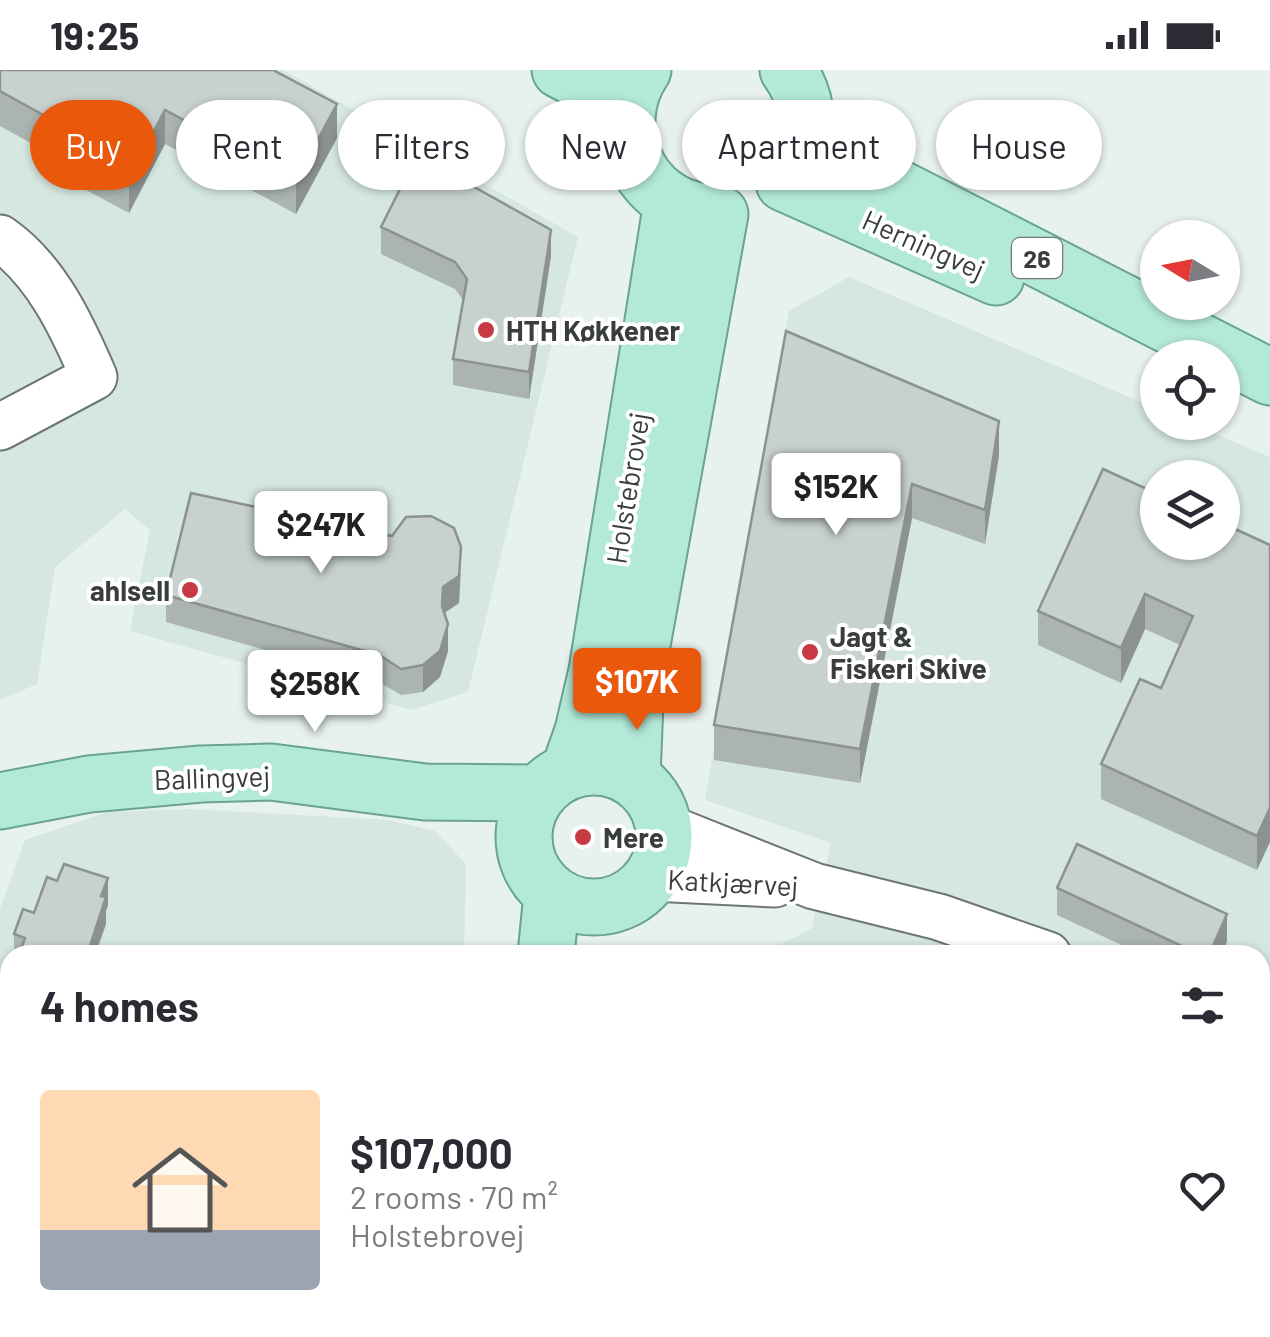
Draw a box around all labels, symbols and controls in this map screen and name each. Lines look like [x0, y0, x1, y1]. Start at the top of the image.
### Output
text: 19:25 [50, 12, 139, 58]
chip: Buy [30, 100, 156, 190]
chip: Rent [176, 100, 318, 190]
chip: Filters [338, 100, 505, 190]
chip: New [525, 100, 662, 190]
chip: Apartment [682, 100, 916, 190]
chip: House [936, 100, 1102, 190]
street label: Herningvej [858, 202, 990, 286]
north arrow [1140, 220, 1240, 320]
map controls [1140, 220, 1240, 560]
road number: 26 [1012, 238, 1062, 278]
place label: HTH Køkkener [506, 313, 680, 347]
marker: HTH Køkkener [475, 319, 497, 341]
button: locate [1140, 340, 1240, 440]
street label: Holstebrovej [598, 410, 656, 566]
pin: $152K [766, 453, 906, 538]
button: layers [1140, 460, 1240, 560]
text: $152K [794, 466, 878, 504]
pin: $247K [251, 491, 391, 576]
text: $247K [276, 504, 366, 542]
place label: ahlsell [90, 573, 170, 607]
marker: ahlsell [179, 579, 201, 601]
place label: Jagt & Fiskeri Skive [830, 619, 987, 685]
marker: Jagt & Fiskeri Skive [799, 641, 821, 663]
pin: $107K [567, 648, 707, 733]
pin: $258K [245, 650, 385, 735]
text: $107K [595, 661, 679, 699]
text: $258K [270, 663, 360, 701]
street label: Ballingvej [153, 758, 271, 796]
place label: Mere [603, 820, 664, 854]
marker: Mere [572, 826, 594, 848]
street label: Katkjærvej [667, 862, 799, 902]
icon: filters [1175, 978, 1230, 1033]
text: 4 homes [40, 980, 199, 1030]
text: $107,000 [350, 1127, 513, 1177]
icon: home [120, 1130, 240, 1250]
icon: heart [1175, 1163, 1230, 1218]
text: 2 rooms · 70 m² [350, 1177, 558, 1215]
text: Holstebrovej [350, 1215, 525, 1253]

